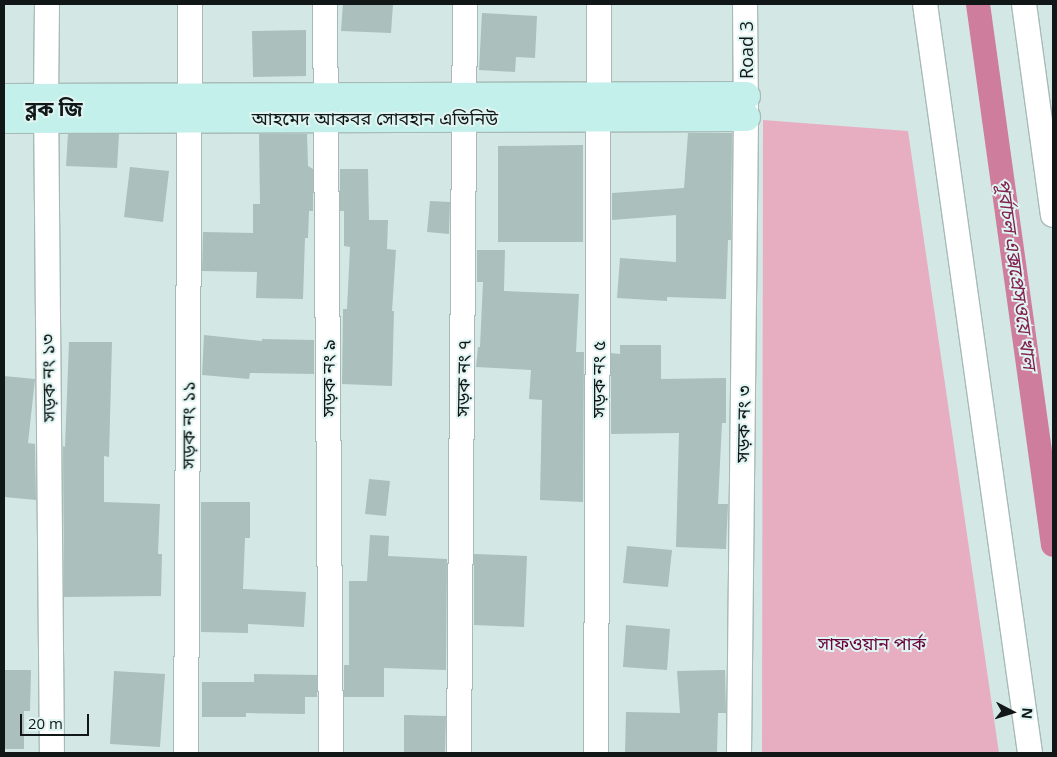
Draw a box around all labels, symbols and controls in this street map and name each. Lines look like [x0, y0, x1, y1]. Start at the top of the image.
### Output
street label: Road 3 [735, 21, 757, 79]
district label: ব্লক জি [25, 96, 83, 120]
street label: আহমেদ আকবর সোবহান এভিনিউ [252, 107, 498, 129]
water label: পূর্বাচল এক্সপ্রেসওয়ে খাল [991, 177, 1041, 371]
street label: সড়ক নং ১৩ [36, 334, 60, 422]
street label: সড়ক নং ৯ [317, 339, 339, 417]
street label: সড়ক নং ৭ [452, 339, 474, 417]
street label: সড়ক নং ৫ [587, 340, 609, 418]
street label: সড়ক নং ১১ [177, 381, 199, 469]
street label: সড়ক নং ৩ [732, 385, 754, 463]
park label: সাফওয়ান পার্ক [818, 632, 926, 654]
north arrow [987, 687, 1037, 737]
scale bar [22, 704, 91, 736]
text: N [1017, 707, 1037, 720]
text: 20 m [28, 713, 63, 733]

